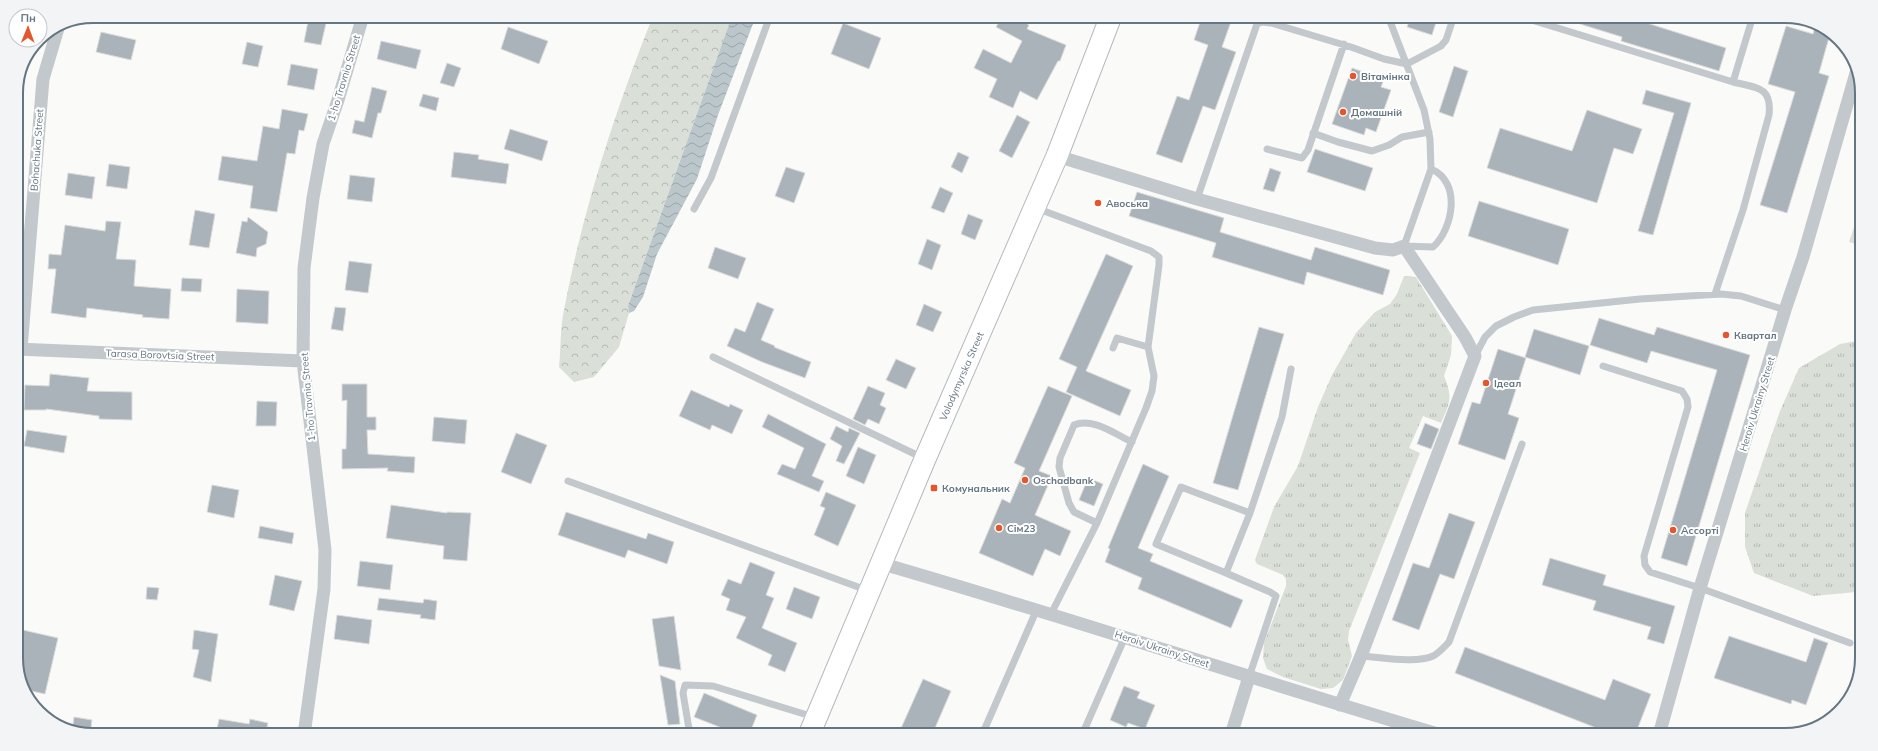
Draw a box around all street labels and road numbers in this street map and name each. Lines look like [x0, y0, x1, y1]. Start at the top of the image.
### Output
street label: 1-ho Travnia Street [325, 33, 363, 123]
street label: Bohachuka Street [28, 108, 46, 192]
street label: Volodymyrska Street [936, 329, 986, 422]
street label: Tarasa Borovtsia Street [105, 347, 215, 363]
street label: 1-ho Travnia Street [298, 352, 318, 442]
street label: Heroiv Ukrainy Street [1736, 355, 1778, 453]
street label: Heroiv Ukrainy Street [1113, 628, 1211, 671]

